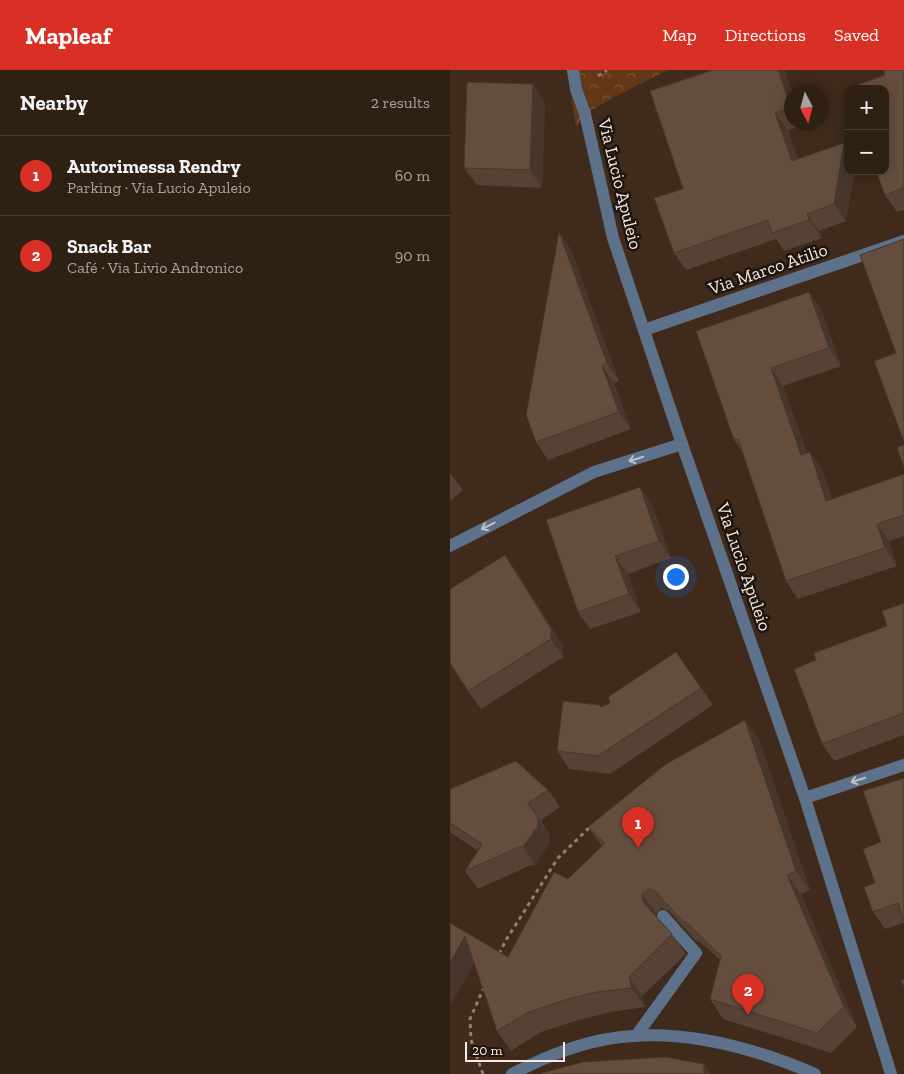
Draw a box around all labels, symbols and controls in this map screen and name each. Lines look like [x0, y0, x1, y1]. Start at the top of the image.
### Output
text: Mapleaf [25, 21, 111, 50]
text: Map [662, 24, 697, 46]
text: Directions [725, 24, 806, 46]
text: Saved [834, 24, 879, 46]
north arrow [784, 85, 829, 130]
map controls [844, 85, 889, 175]
button: + [844, 85, 889, 130]
text: Nearby [20, 90, 88, 115]
text: 2 results [371, 93, 430, 112]
street label: Via Lucio Apuleio [593, 115, 647, 252]
button: − [844, 130, 889, 175]
text: Autorimessa Rendry [67, 155, 241, 178]
text: 1 [33, 166, 39, 185]
text: 60 m [395, 166, 430, 185]
text: Parking · Via Lucio Apuleio [67, 178, 251, 197]
text: Snack Bar [67, 235, 151, 258]
street label: Via Marco Atilio [705, 238, 830, 300]
text: 2 [32, 246, 40, 265]
text: 90 m [395, 246, 430, 265]
text: Café · Via Livio Andronico [67, 258, 243, 277]
one-way arrow [628, 454, 644, 464]
street label: Via Lucio Apuleio [711, 499, 776, 634]
one-way arrow [481, 522, 496, 531]
your location [663, 564, 689, 590]
one-way arrow [850, 776, 866, 785]
pin: 1 [622, 807, 654, 848]
pin: 2 [732, 974, 764, 1015]
scale bar [465, 1039, 565, 1062]
text: 20 m [472, 1042, 503, 1059]

